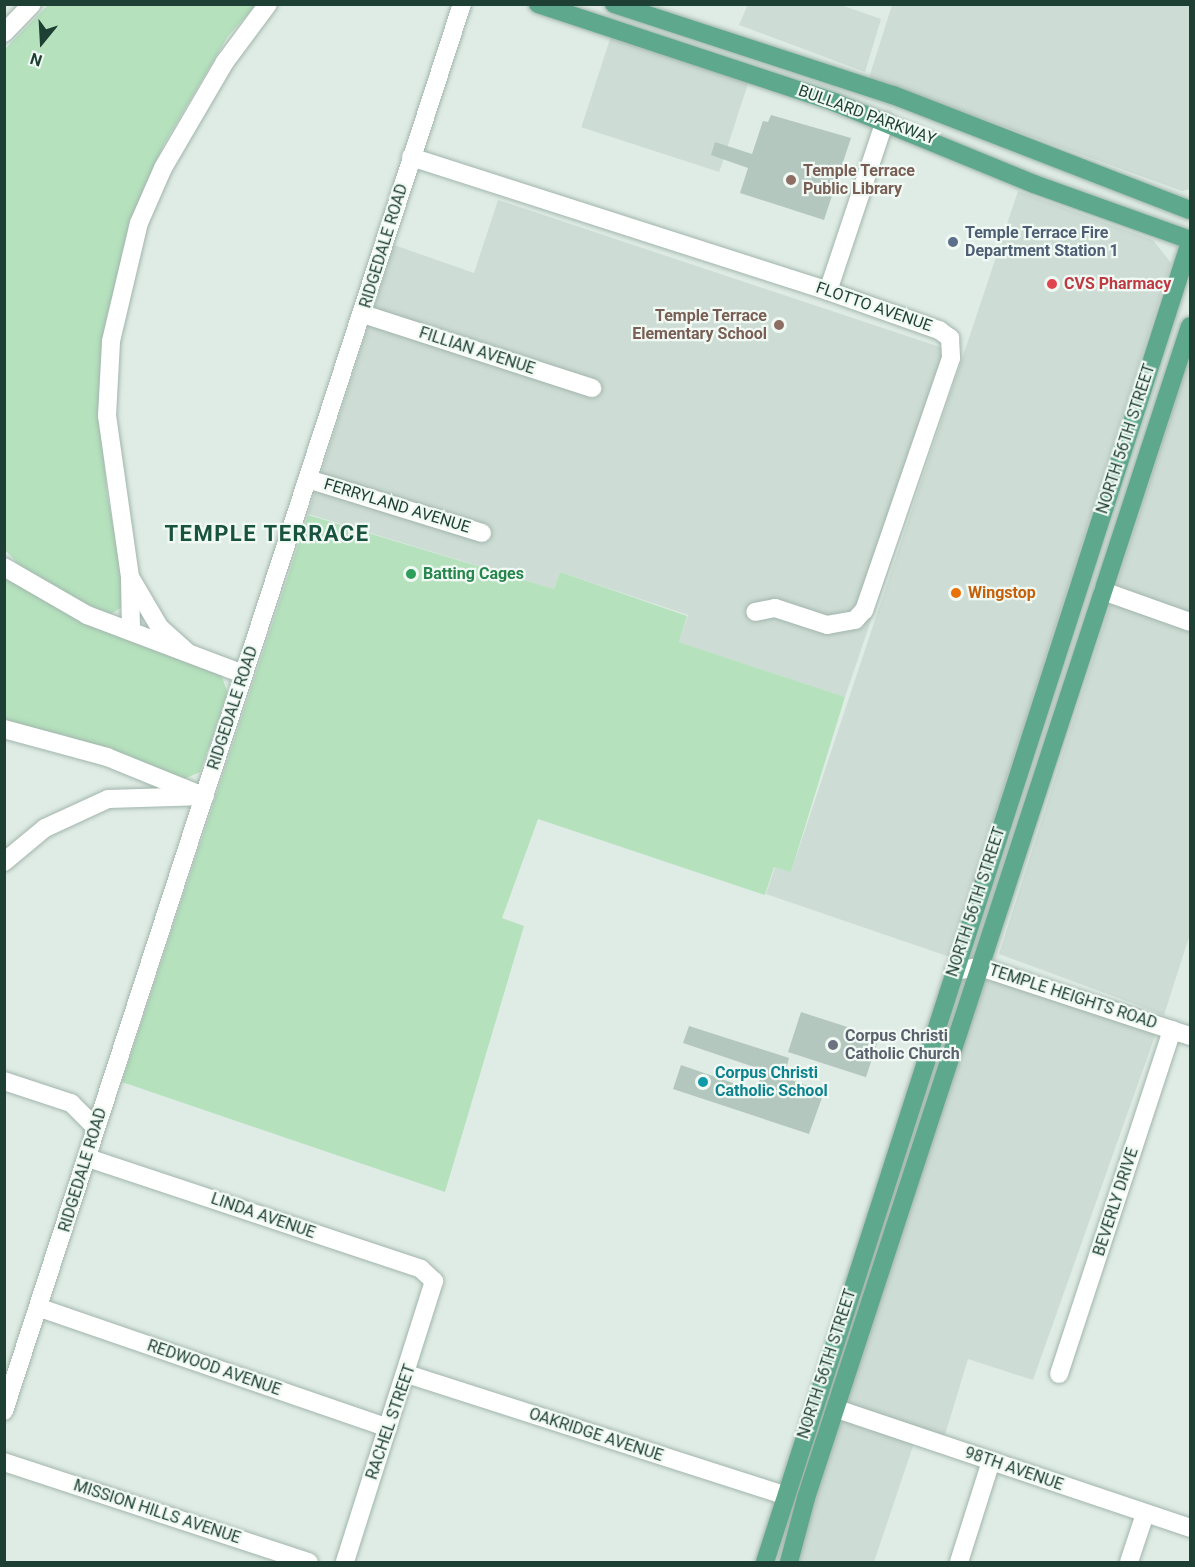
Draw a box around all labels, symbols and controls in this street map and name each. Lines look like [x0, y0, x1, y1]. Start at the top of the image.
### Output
north arrow [12, 12, 72, 72]
text: N [28, 49, 45, 70]
street label: BULLARD PARKWAY [796, 81, 938, 149]
place label: Temple Terrace Public Library [803, 161, 915, 199]
marker: Temple Terrace Public Library [784, 173, 798, 187]
street label: RIDGEDALE ROAD [356, 182, 412, 310]
place label: Temple Terrace Fire Department Station 1 [965, 223, 1119, 261]
marker: Temple Terrace Fire Department Station 1 [946, 235, 960, 249]
place label: CVS Pharmacy [1064, 274, 1171, 294]
marker: CVS Pharmacy [1045, 277, 1059, 291]
street label: FLOTTO AVENUE [813, 278, 935, 336]
place label: Temple Terrace Elementary School [632, 306, 767, 344]
marker: Temple Terrace Elementary School [772, 318, 786, 332]
street label: FILLIAN AVENUE [417, 323, 537, 379]
street label: NORTH 56TH STREET [1093, 362, 1159, 516]
street label: FERRYLAND AVENUE [322, 475, 472, 537]
district label: TEMPLE TERRACE [164, 521, 370, 547]
place label: Batting Cages [423, 564, 524, 584]
marker: Batting Cages [404, 567, 418, 581]
place label: Wingstop [968, 583, 1036, 603]
marker: Wingstop [949, 586, 963, 600]
street label: RIDGEDALE ROAD [204, 644, 262, 772]
street label: NORTH 56TH STREET [943, 825, 1009, 979]
street label: TEMPLE HEIGHTS ROAD [986, 961, 1160, 1033]
place label: Corpus Christi Catholic Church [845, 1026, 960, 1064]
marker: Corpus Christi Catholic Church [826, 1038, 840, 1052]
place label: Corpus Christi Catholic School [715, 1063, 828, 1101]
marker: Corpus Christi Catholic School [696, 1075, 710, 1089]
street label: RIDGEDALE ROAD [55, 1106, 111, 1234]
street label: BEVERLY DRIVE [1089, 1146, 1143, 1258]
street label: LINDA AVENUE [208, 1189, 318, 1243]
street label: NORTH 56TH STREET [794, 1287, 860, 1441]
street label: REDWOOD AVENUE [145, 1336, 283, 1400]
street label: RACHEL STREET [362, 1362, 420, 1482]
street label: OAKRIDGE AVENUE [527, 1404, 665, 1466]
street label: 98TH AVENUE [962, 1443, 1066, 1495]
street label: MISSION HILLS AVENUE [71, 1476, 243, 1548]

